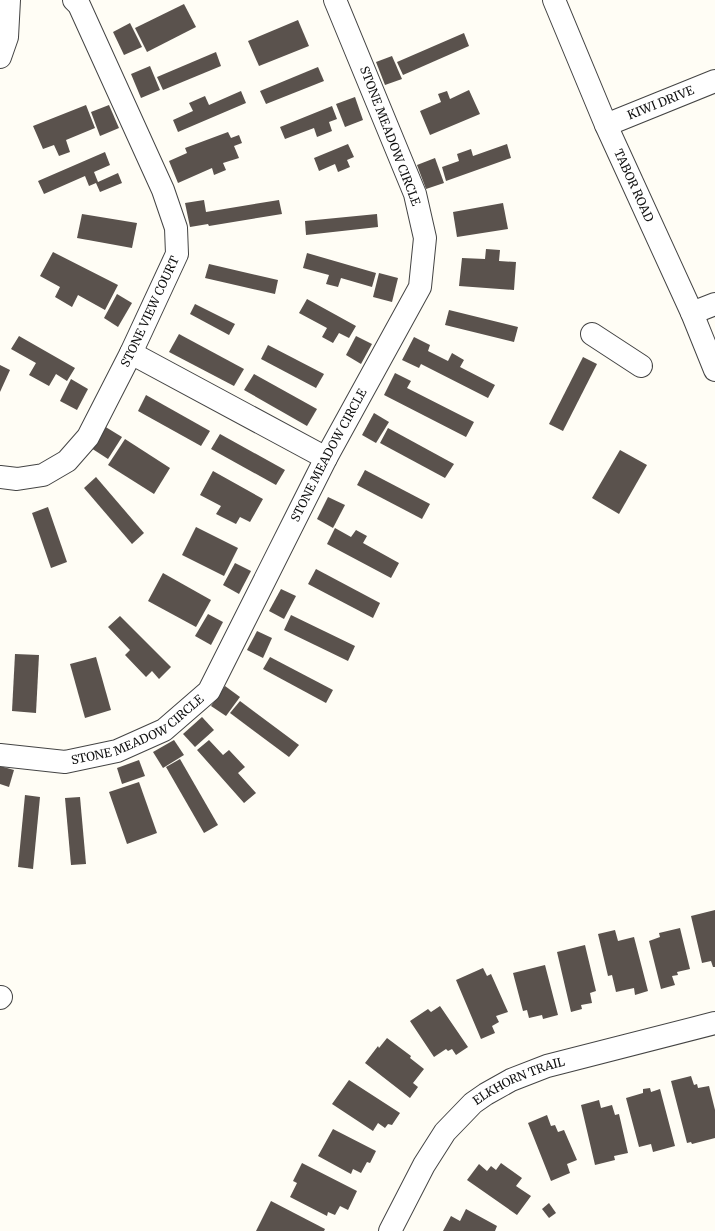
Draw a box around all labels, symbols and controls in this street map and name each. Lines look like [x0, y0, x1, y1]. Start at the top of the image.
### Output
street label: STONE MEADOW CIRCLE [357, 64, 424, 208]
street label: KIWI DRIVE [625, 82, 696, 123]
street label: TABOR ROAD [611, 147, 657, 224]
street label: STONE VIEW COURT [117, 253, 182, 369]
street label: STONE MEADOW CIRCLE [287, 386, 370, 524]
street label: STONE MEADOW CIRCLE [70, 691, 207, 768]
street label: ELKHORN TRAIL [470, 1054, 567, 1108]

